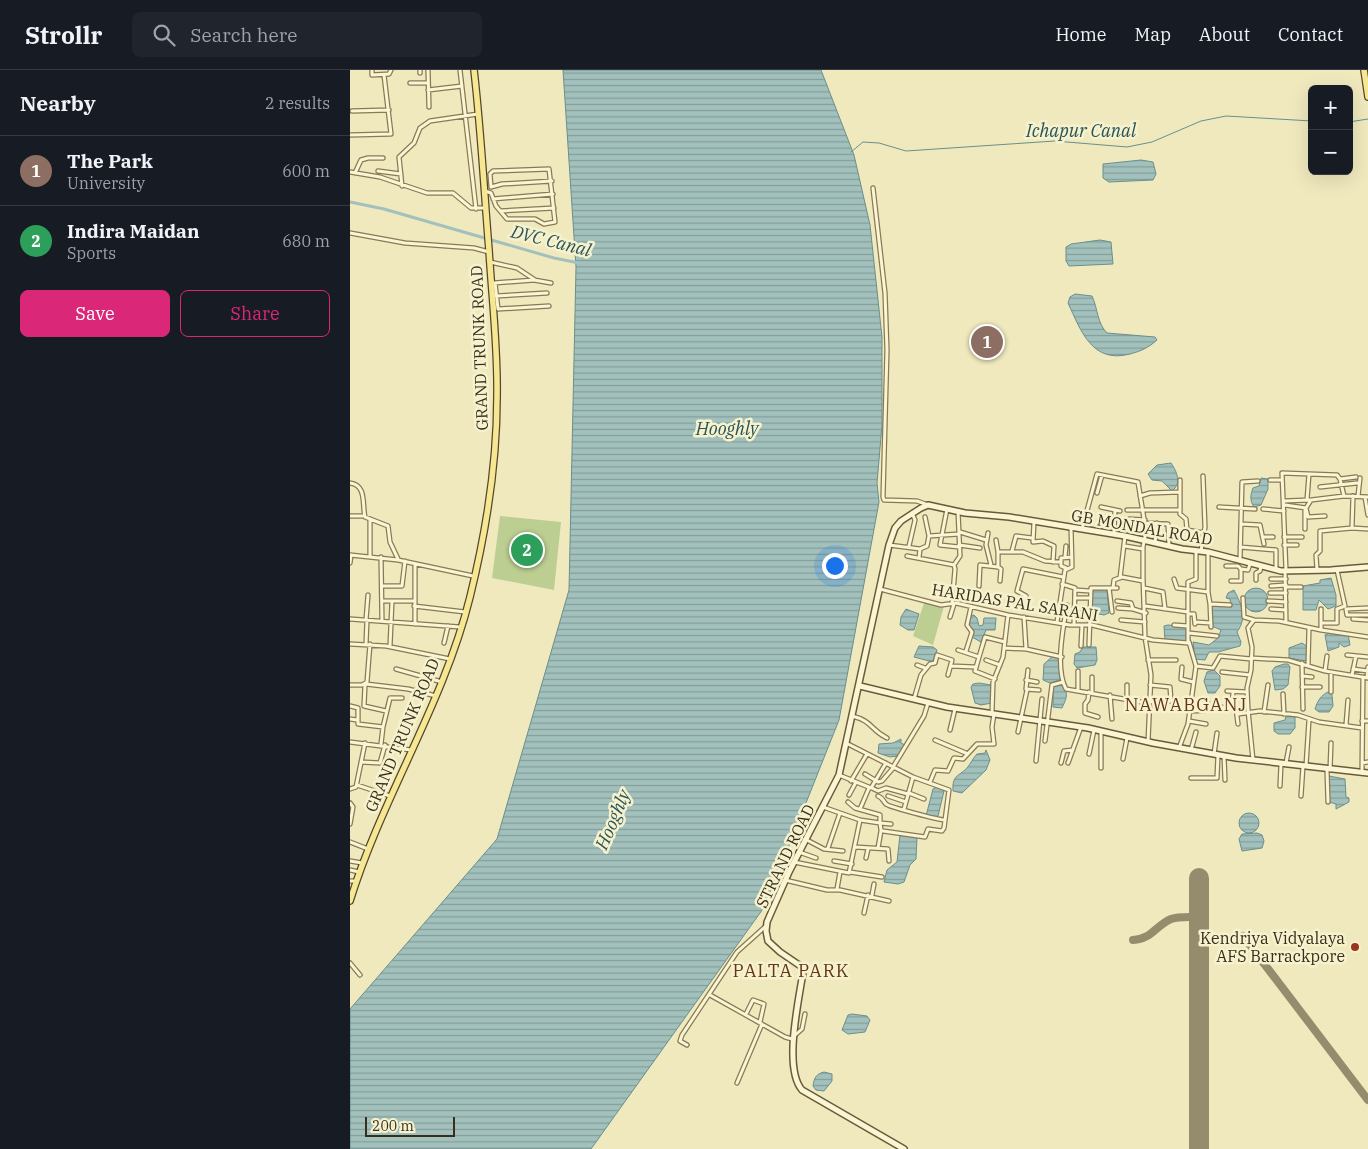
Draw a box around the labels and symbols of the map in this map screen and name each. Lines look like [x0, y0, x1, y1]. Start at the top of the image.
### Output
water label: Ichapur Canal [1025, 119, 1137, 142]
water label: DVC Canal [508, 219, 594, 262]
street label: GRAND TRUNK ROAD [466, 265, 492, 431]
pin: 1 [971, 323, 1003, 361]
water label: Hooghly [695, 417, 760, 440]
street label: GB MONDAL ROAD [1070, 505, 1214, 549]
pin: 2 [511, 531, 543, 569]
your location [822, 553, 848, 579]
street label: HARIDAS PAL SARANI [930, 579, 1100, 625]
street label: GRAND TRUNK ROAD [361, 655, 443, 815]
district label: NAWABGANJ [1125, 693, 1247, 716]
water label: Hooghly [589, 785, 636, 854]
street label: STRAND ROAD [751, 801, 819, 911]
place label: Kendriya Vidyalaya AFS Barrackpore [1200, 928, 1345, 966]
marker: Kendriya Vidyalaya AFS Barrackpore [1349, 941, 1361, 953]
district label: PALTA PARK [732, 959, 850, 982]
scale bar [365, 1114, 455, 1137]

